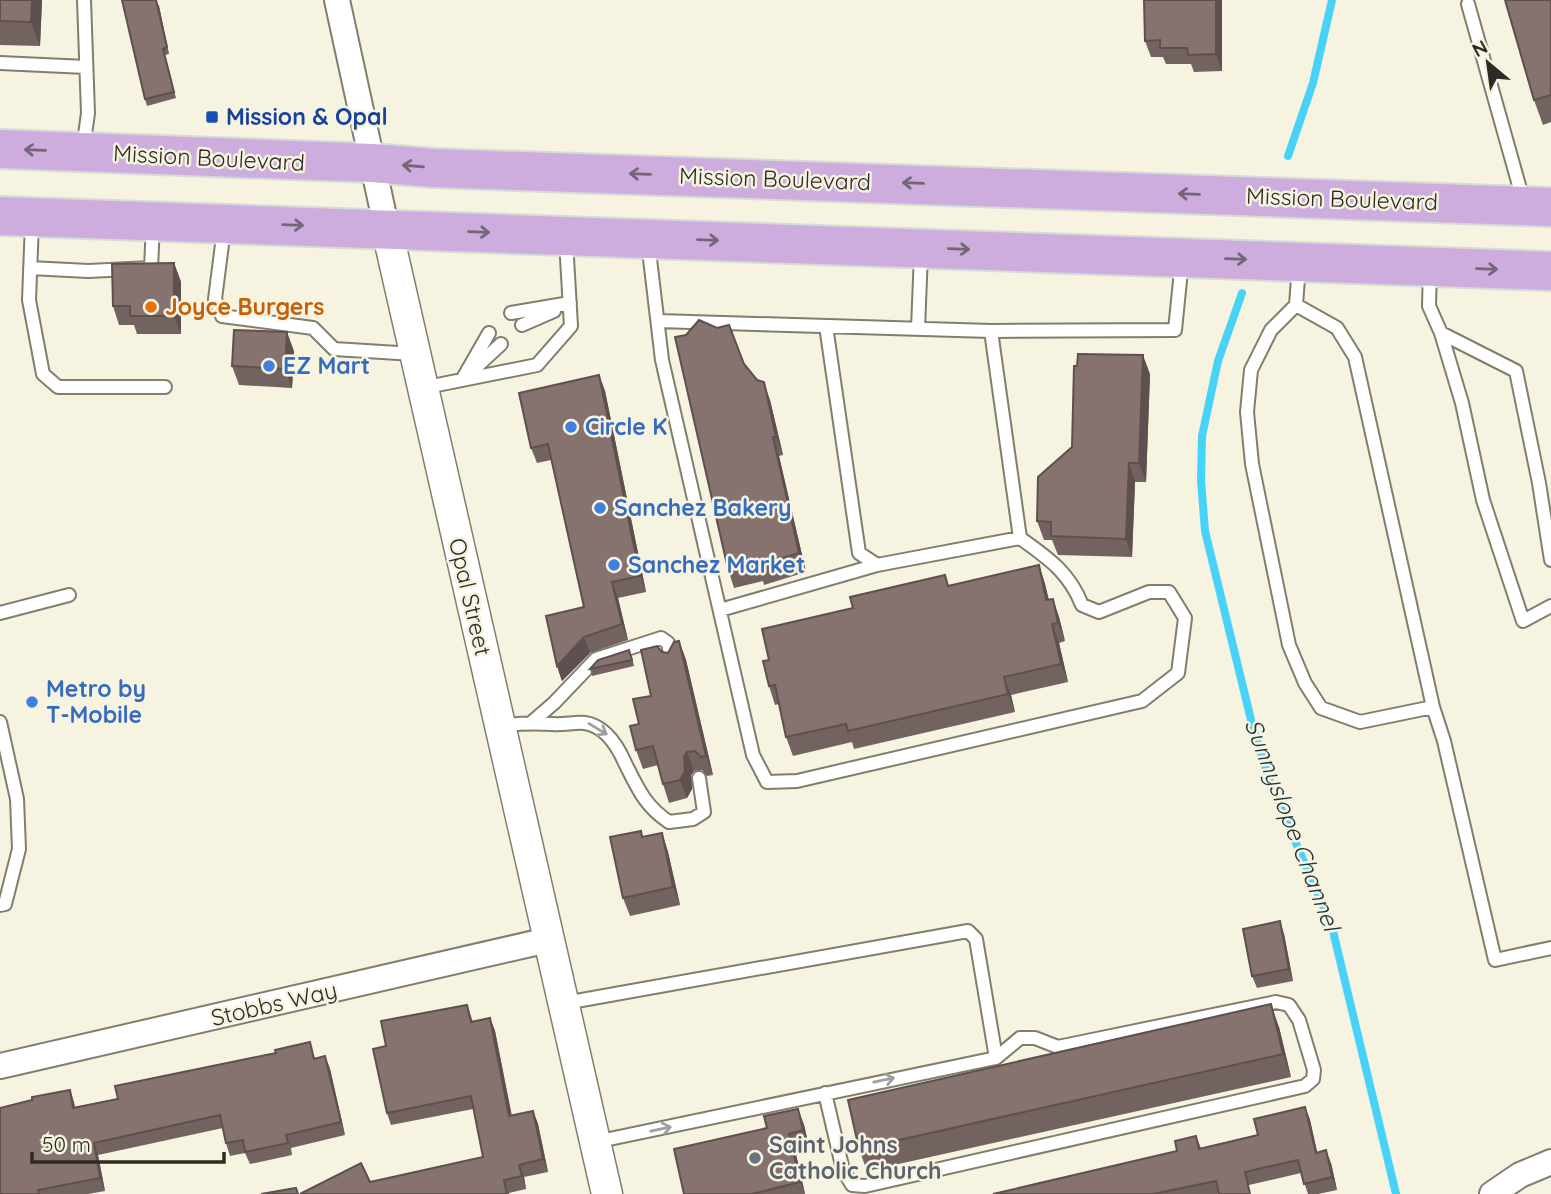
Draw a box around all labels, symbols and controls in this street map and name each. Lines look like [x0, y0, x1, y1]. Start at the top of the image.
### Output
north arrow [1453, 28, 1523, 98]
text: N [1468, 34, 1492, 62]
place label: Mission & Opal [226, 102, 388, 131]
marker: Mission & Opal [204, 109, 220, 125]
street label: Mission Boulevard [112, 138, 306, 177]
one-way arrow [23, 144, 46, 157]
one-way arrow [402, 159, 425, 172]
street label: Mission Boulevard [679, 161, 872, 196]
one-way arrow [629, 168, 652, 181]
one-way arrow [901, 177, 924, 190]
street label: Mission Boulevard [1246, 181, 1439, 216]
one-way arrow [1178, 187, 1201, 200]
one-way arrow [281, 218, 304, 231]
one-way arrow [468, 225, 491, 238]
one-way arrow [696, 234, 719, 247]
one-way arrow [948, 243, 971, 256]
one-way arrow [1224, 253, 1247, 266]
one-way arrow [1476, 263, 1499, 276]
place label: Joyce Burgers [165, 292, 324, 321]
marker: Joyce Burgers [143, 299, 159, 315]
place label: EZ Mart [283, 351, 370, 380]
marker: EZ Mart [261, 358, 277, 374]
place label: Circle K [585, 412, 667, 441]
marker: Circle K [563, 419, 579, 435]
place label: Sanchez Bakery [614, 493, 792, 522]
marker: Sanchez Bakery [592, 500, 608, 516]
street label: Opal Street [443, 535, 498, 659]
place label: Sanchez Market [628, 550, 805, 579]
marker: Sanchez Market [606, 557, 622, 573]
place label: Metro by T-Mobile [46, 674, 146, 729]
marker: Metro by T-Mobile [24, 694, 40, 710]
water label: Sunnyslope Channel [1239, 714, 1348, 937]
one-way arrow [587, 723, 608, 736]
street label: Stobbs Way [208, 975, 340, 1032]
one-way arrow [872, 1073, 895, 1087]
scale bar [32, 1120, 224, 1164]
one-way arrow [649, 1122, 672, 1135]
place label: Saint Johns Catholic Church [769, 1130, 941, 1185]
text: 50 m [42, 1131, 91, 1157]
marker: Saint Johns Catholic Church [747, 1150, 763, 1166]

